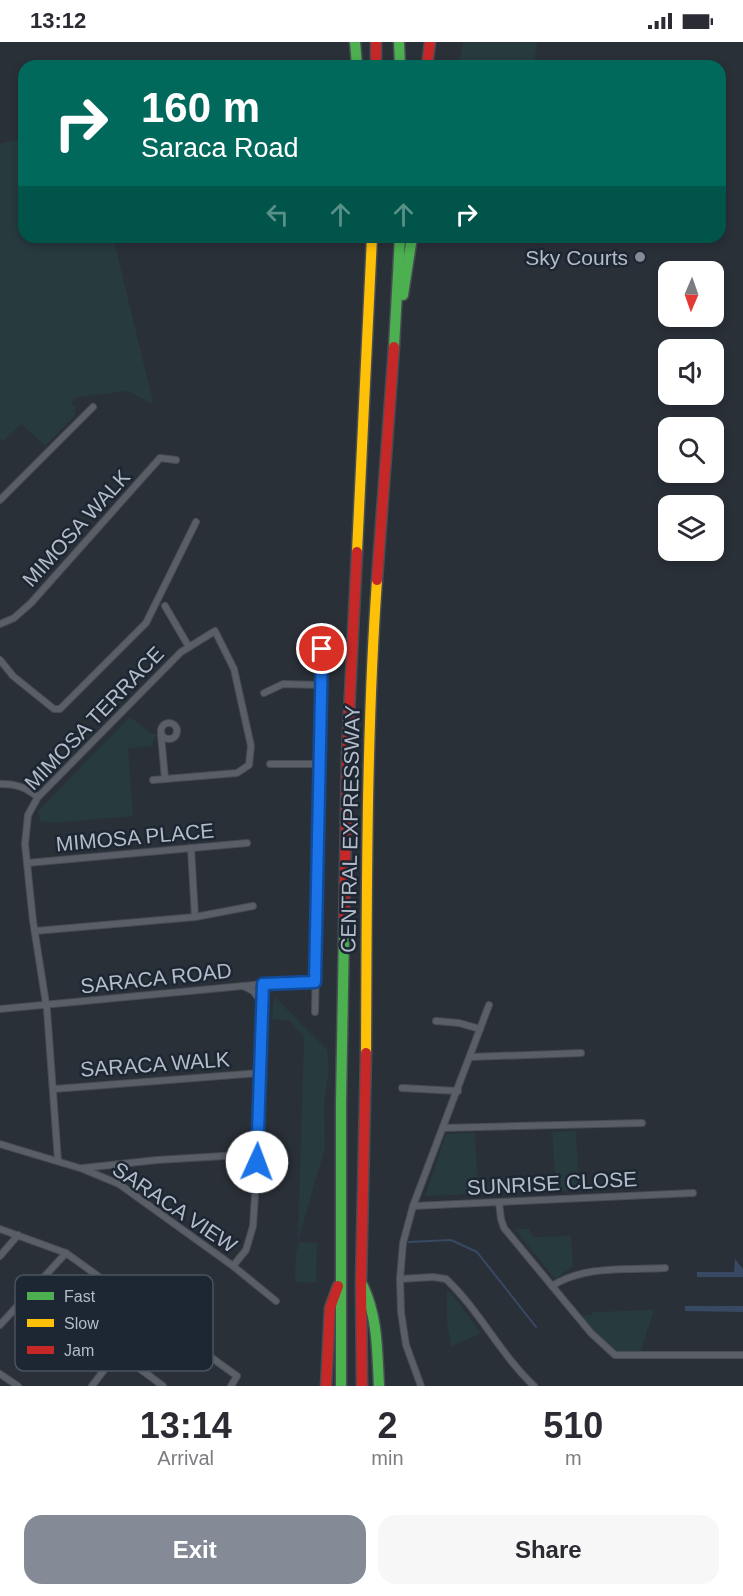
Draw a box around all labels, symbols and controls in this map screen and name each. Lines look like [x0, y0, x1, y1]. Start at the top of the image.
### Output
text: 13:12 [30, 8, 86, 33]
icon: right [42, 84, 120, 162]
text: 160 m [141, 84, 260, 131]
text: Saraca Road [141, 133, 299, 163]
icon: left [261, 198, 294, 231]
icon: ahead [324, 198, 357, 231]
icon: ahead [387, 198, 420, 231]
icon: right [450, 198, 483, 231]
place label: Sky Courts [525, 246, 628, 269]
marker: Sky Courts [633, 250, 647, 264]
north arrow [658, 261, 724, 327]
map controls [658, 261, 724, 561]
button: sound [658, 339, 724, 405]
button: search [658, 417, 724, 483]
street label: MIMOSA WALK [18, 465, 134, 591]
button: layers [658, 495, 724, 561]
pin [296, 623, 347, 674]
icon: arrive [305, 632, 338, 665]
street label: MIMOSA TERRACE [20, 642, 168, 794]
street label: CENTRAL EXPRESSWAY [336, 705, 364, 953]
street label: MIMOSA PLACE [55, 819, 215, 855]
street label: SARACA ROAD [79, 959, 233, 997]
street label: SARACA WALK [79, 1047, 231, 1081]
position arrow [225, 1130, 289, 1194]
street label: SARACA VIEW [109, 1157, 242, 1257]
street label: SUNRISE CLOSE [466, 1167, 638, 1199]
legend [15, 1275, 213, 1371]
text: Fast [64, 1288, 96, 1305]
text: Slow [64, 1315, 99, 1332]
text: Jam [64, 1342, 94, 1359]
text: 13:14 [140, 1405, 232, 1446]
text: 2 [377, 1405, 397, 1446]
text: 510 [543, 1405, 603, 1446]
text: Arrival [157, 1447, 214, 1469]
text: min [371, 1447, 404, 1469]
text: m [565, 1447, 582, 1469]
button: Exit [24, 1515, 366, 1584]
button: Share [378, 1515, 719, 1584]

